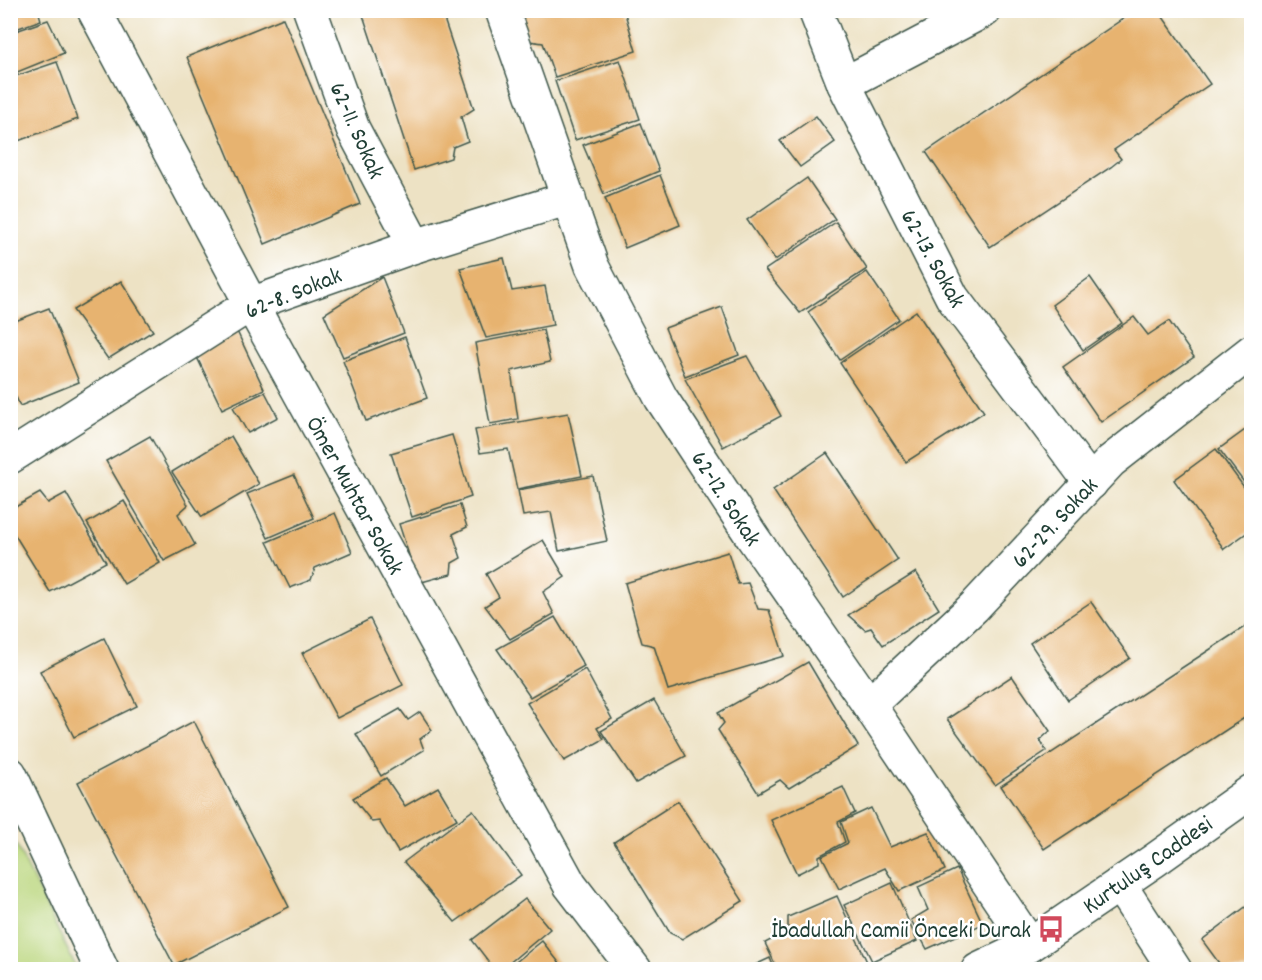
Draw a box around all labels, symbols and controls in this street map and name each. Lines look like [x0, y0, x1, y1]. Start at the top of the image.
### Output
street label: 62-11. Sokak [319, 77, 392, 185]
street label: 62-13. Sokak [890, 204, 972, 315]
street label: 62-8. Sokak [241, 260, 348, 330]
street label: Ömer Muhtar Sokak [296, 411, 411, 582]
street label: 62-12. Sokak [681, 445, 768, 554]
street label: 62-29. Sokak [1005, 471, 1107, 577]
street label: Kurtuluş Caddesi [1077, 809, 1221, 924]
bus stop icon: İbadullah Camii Önceki Durak [1036, 914, 1066, 944]
place label: İbadullah Camii Önceki Durak [771, 915, 1031, 949]

